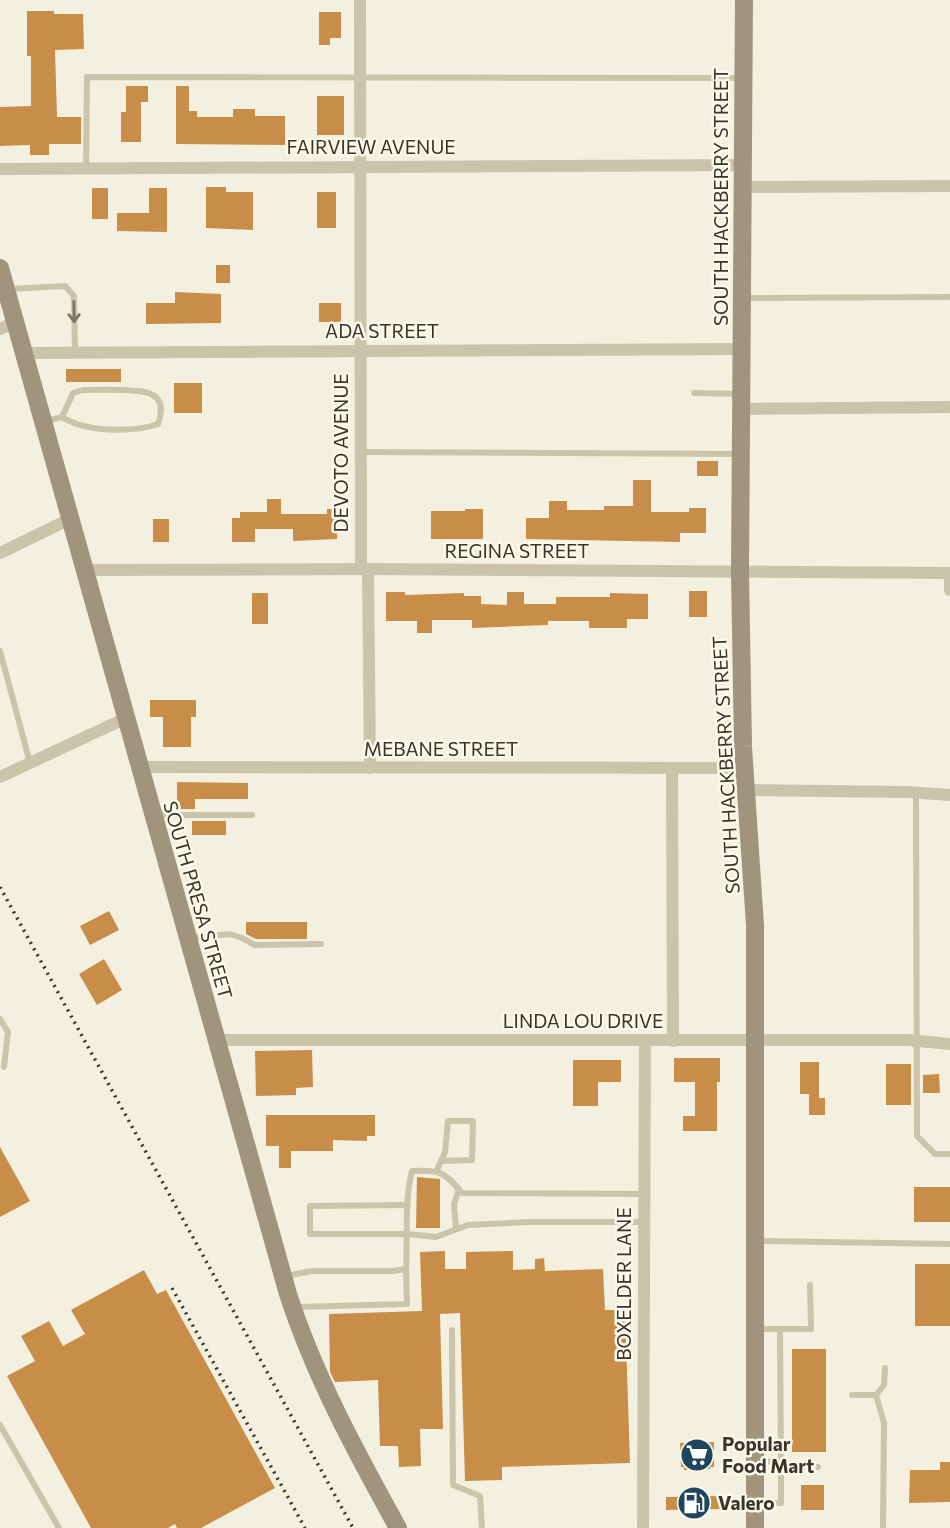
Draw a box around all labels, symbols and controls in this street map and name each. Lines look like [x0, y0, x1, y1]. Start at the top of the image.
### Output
street label: SOUTH HACKBERRY STREET [709, 68, 732, 326]
street label: FAIRVIEW AVENUE [286, 135, 456, 158]
one-way arrow [67, 301, 81, 324]
street label: ADA STREET [325, 319, 439, 342]
street label: DEVOTO AVENUE [329, 373, 352, 533]
street label: REGINA STREET [445, 539, 589, 562]
street label: SOUTH HACKBERRY STREET [707, 635, 744, 895]
street label: MEBANE STREET [364, 737, 518, 760]
street label: SOUTH PRESA STREET [159, 798, 238, 1002]
street label: LINDA LOU DRIVE [503, 1009, 663, 1032]
street label: BOXELDER LANE [612, 1207, 635, 1361]
place label: Popular Food Mart [722, 1432, 814, 1477]
supermarket icon: Popular Food Mart [678, 1436, 716, 1474]
fuel station icon: Valero [675, 1484, 713, 1522]
place label: Valero [718, 1491, 775, 1514]

